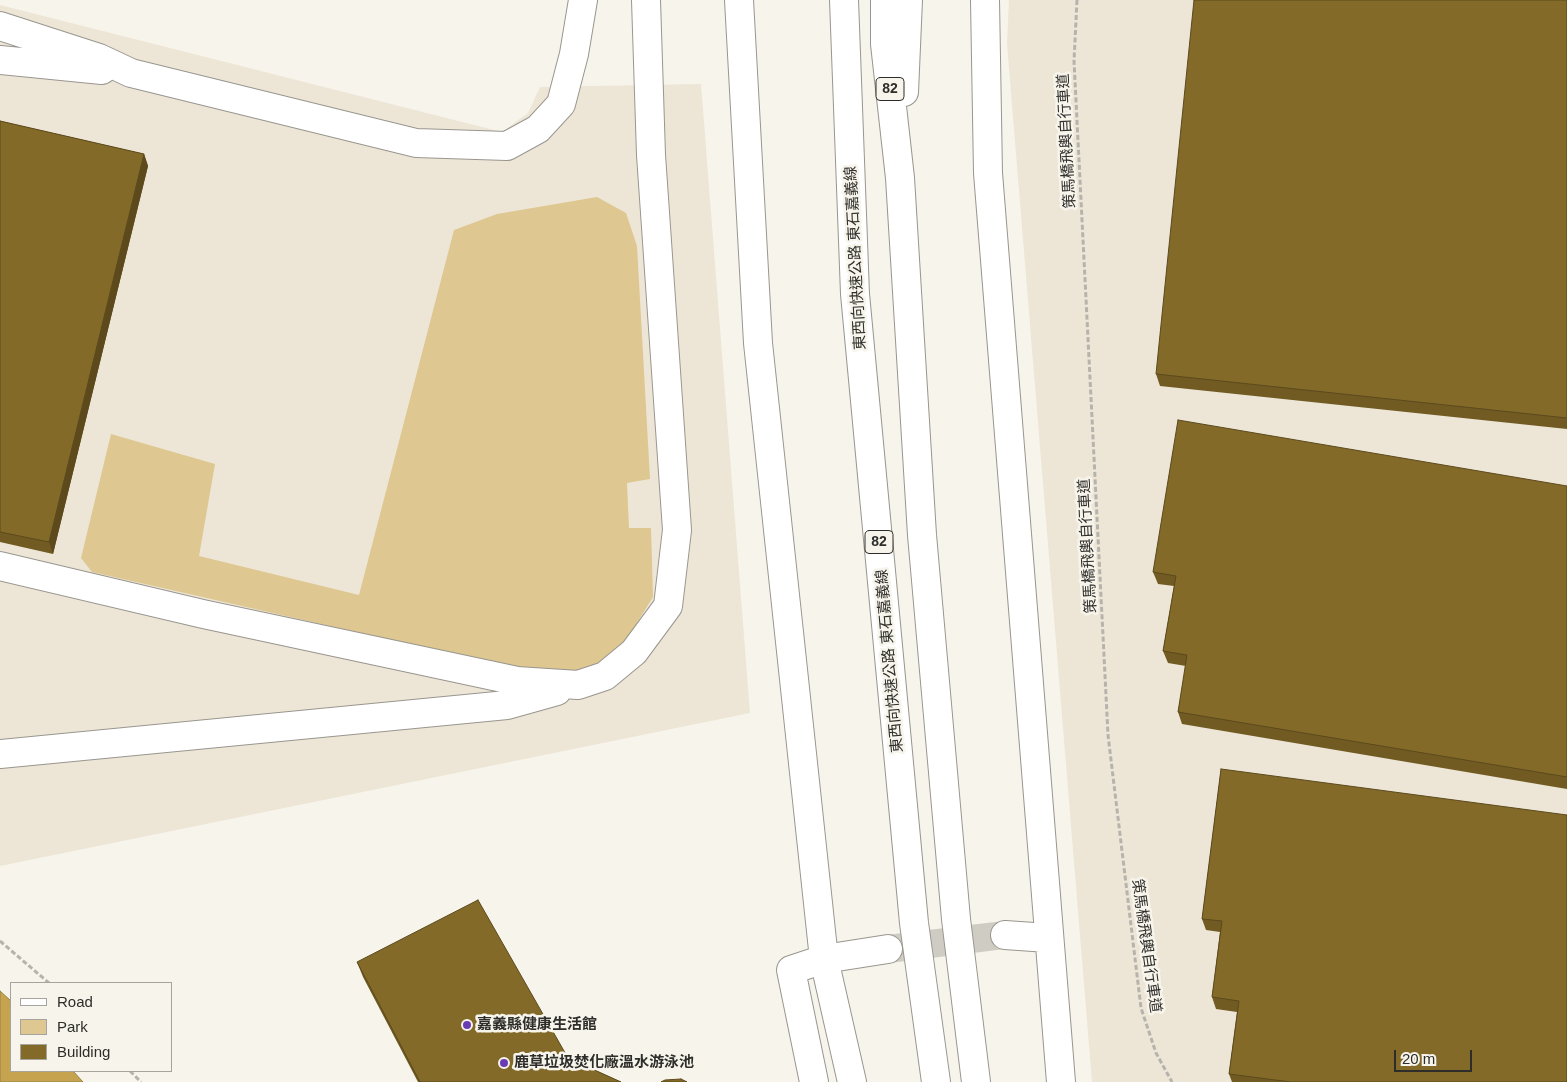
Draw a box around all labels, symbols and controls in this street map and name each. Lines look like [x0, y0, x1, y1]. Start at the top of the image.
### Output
street label: 策馬橋飛輿自行車道 [1054, 73, 1080, 209]
road number: 82 [876, 78, 904, 100]
street label: 東西向快速公路 東石嘉義線 [842, 166, 870, 350]
street label: 策馬橋飛輿自行車道 [1075, 478, 1101, 614]
road number: 82 [865, 530, 893, 554]
street label: 東西向快速公路 東石嘉義線 [873, 568, 907, 754]
street label: 策馬橋飛輿自行車道 [1128, 878, 1164, 1014]
legend [10, 982, 172, 1072]
text: Road [57, 993, 93, 1010]
place label: 嘉義縣健康生活館 [477, 1016, 597, 1034]
text: Park [57, 1018, 88, 1035]
marker: 嘉義縣健康生活館 [461, 1019, 473, 1031]
scale bar [1397, 1040, 1474, 1072]
text: Building [57, 1043, 110, 1060]
text: 20 m [1402, 1050, 1435, 1067]
place label: 鹿草垃圾焚化廠溫水游泳池 [514, 1054, 694, 1072]
marker: 鹿草垃圾焚化廠溫水游泳池 [498, 1057, 510, 1069]

